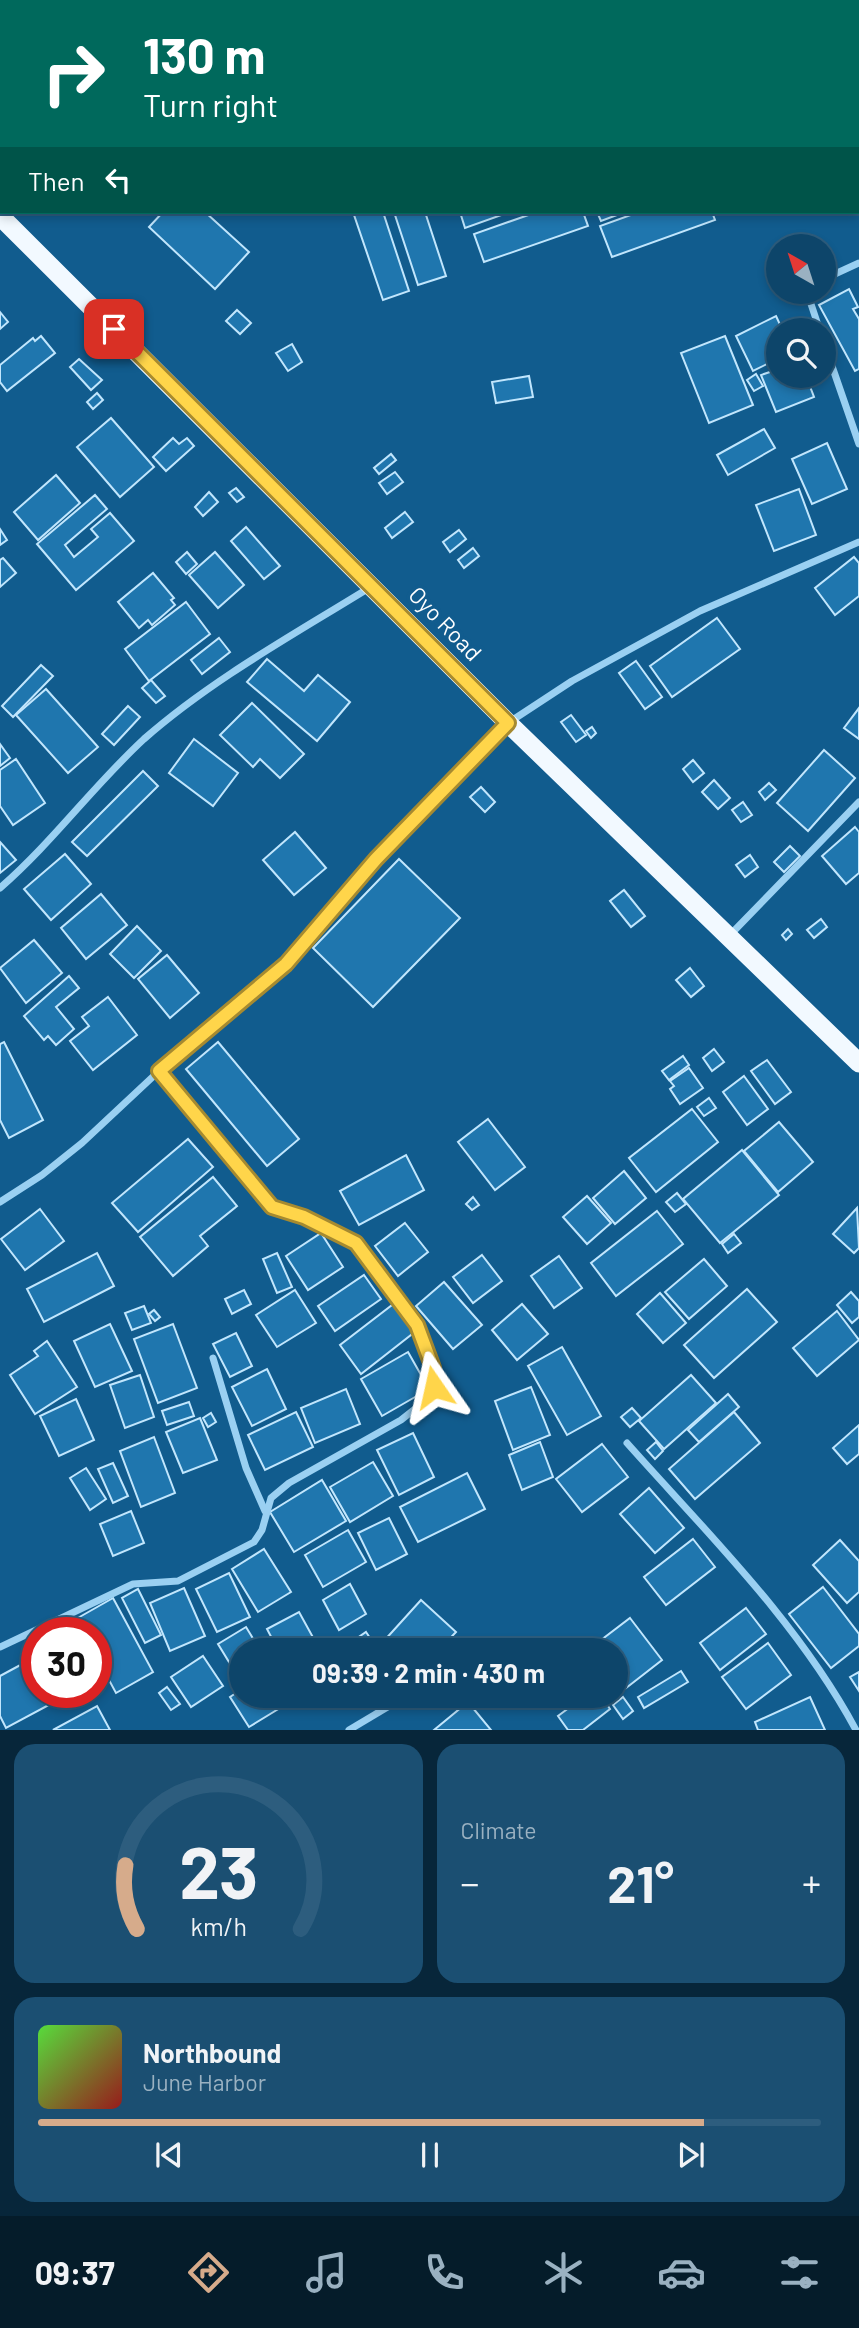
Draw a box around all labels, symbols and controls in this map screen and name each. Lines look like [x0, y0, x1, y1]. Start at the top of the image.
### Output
text: 130 m [143, 25, 265, 84]
icon: right [28, 28, 119, 119]
text: Turn right [143, 85, 278, 123]
icon: left [99, 161, 137, 199]
text: Then [28, 165, 85, 196]
north arrow [766, 234, 836, 304]
map controls [766, 234, 836, 388]
pin [84, 299, 144, 359]
icon: arrive [95, 310, 133, 348]
button: search [766, 318, 836, 388]
street label: Oyo Road [404, 580, 488, 666]
position arrow [397, 1350, 471, 1424]
speed limit sign: 30 [21, 1617, 112, 1708]
text: 09:39 · 2 min · 430 m [312, 1657, 545, 1688]
text: Climate [461, 1816, 537, 1844]
text: 23 [179, 1827, 258, 1915]
text: 21° [607, 1851, 674, 1913]
text: − [461, 1859, 480, 1905]
text: + [802, 1859, 821, 1905]
text: km/h [190, 1911, 247, 1941]
text: Northbound [143, 2037, 281, 2068]
text: June Harbor [143, 2068, 266, 2096]
icon: previous [150, 2136, 188, 2174]
icon: pause [411, 2136, 449, 2174]
icon: next [672, 2136, 710, 2174]
icon: directions [184, 2248, 233, 2297]
icon: music [302, 2248, 351, 2297]
icon: phone [420, 2248, 469, 2297]
icon: climate [539, 2248, 588, 2297]
icon: car [657, 2248, 706, 2297]
icon: filters [775, 2248, 824, 2297]
text: 09:37 [35, 2253, 115, 2291]

